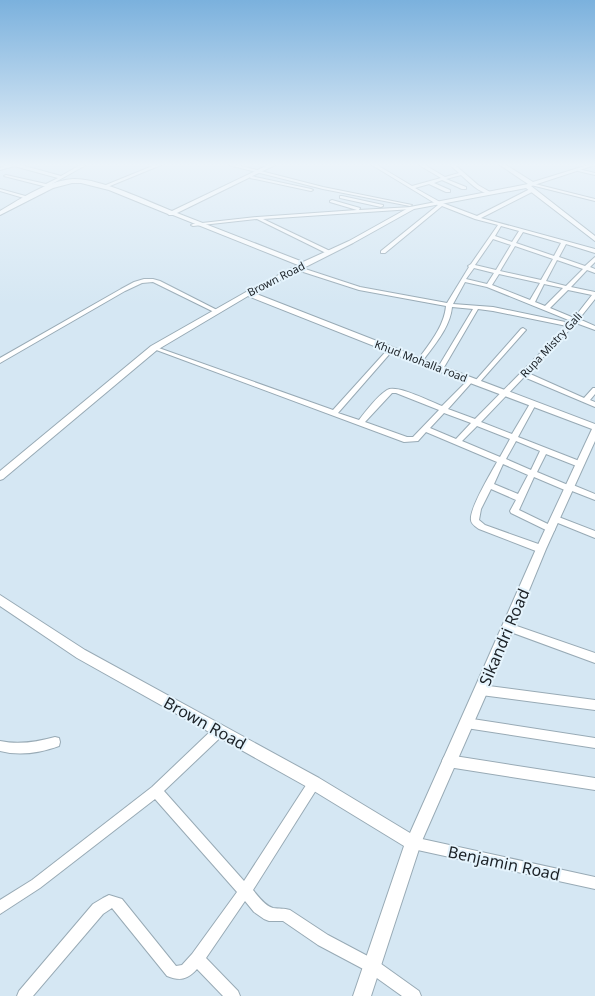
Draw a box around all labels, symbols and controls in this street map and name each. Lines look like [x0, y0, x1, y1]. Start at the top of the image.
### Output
street label: Brown Road [244, 258, 307, 299]
street label: Rupa Mistry Gali [516, 309, 585, 381]
street label: Khud Mohalla road [373, 336, 470, 385]
street label: Sikandri Road [474, 585, 534, 689]
street label: Brown Road [160, 691, 250, 755]
street label: Benjamin Road [446, 840, 562, 886]

